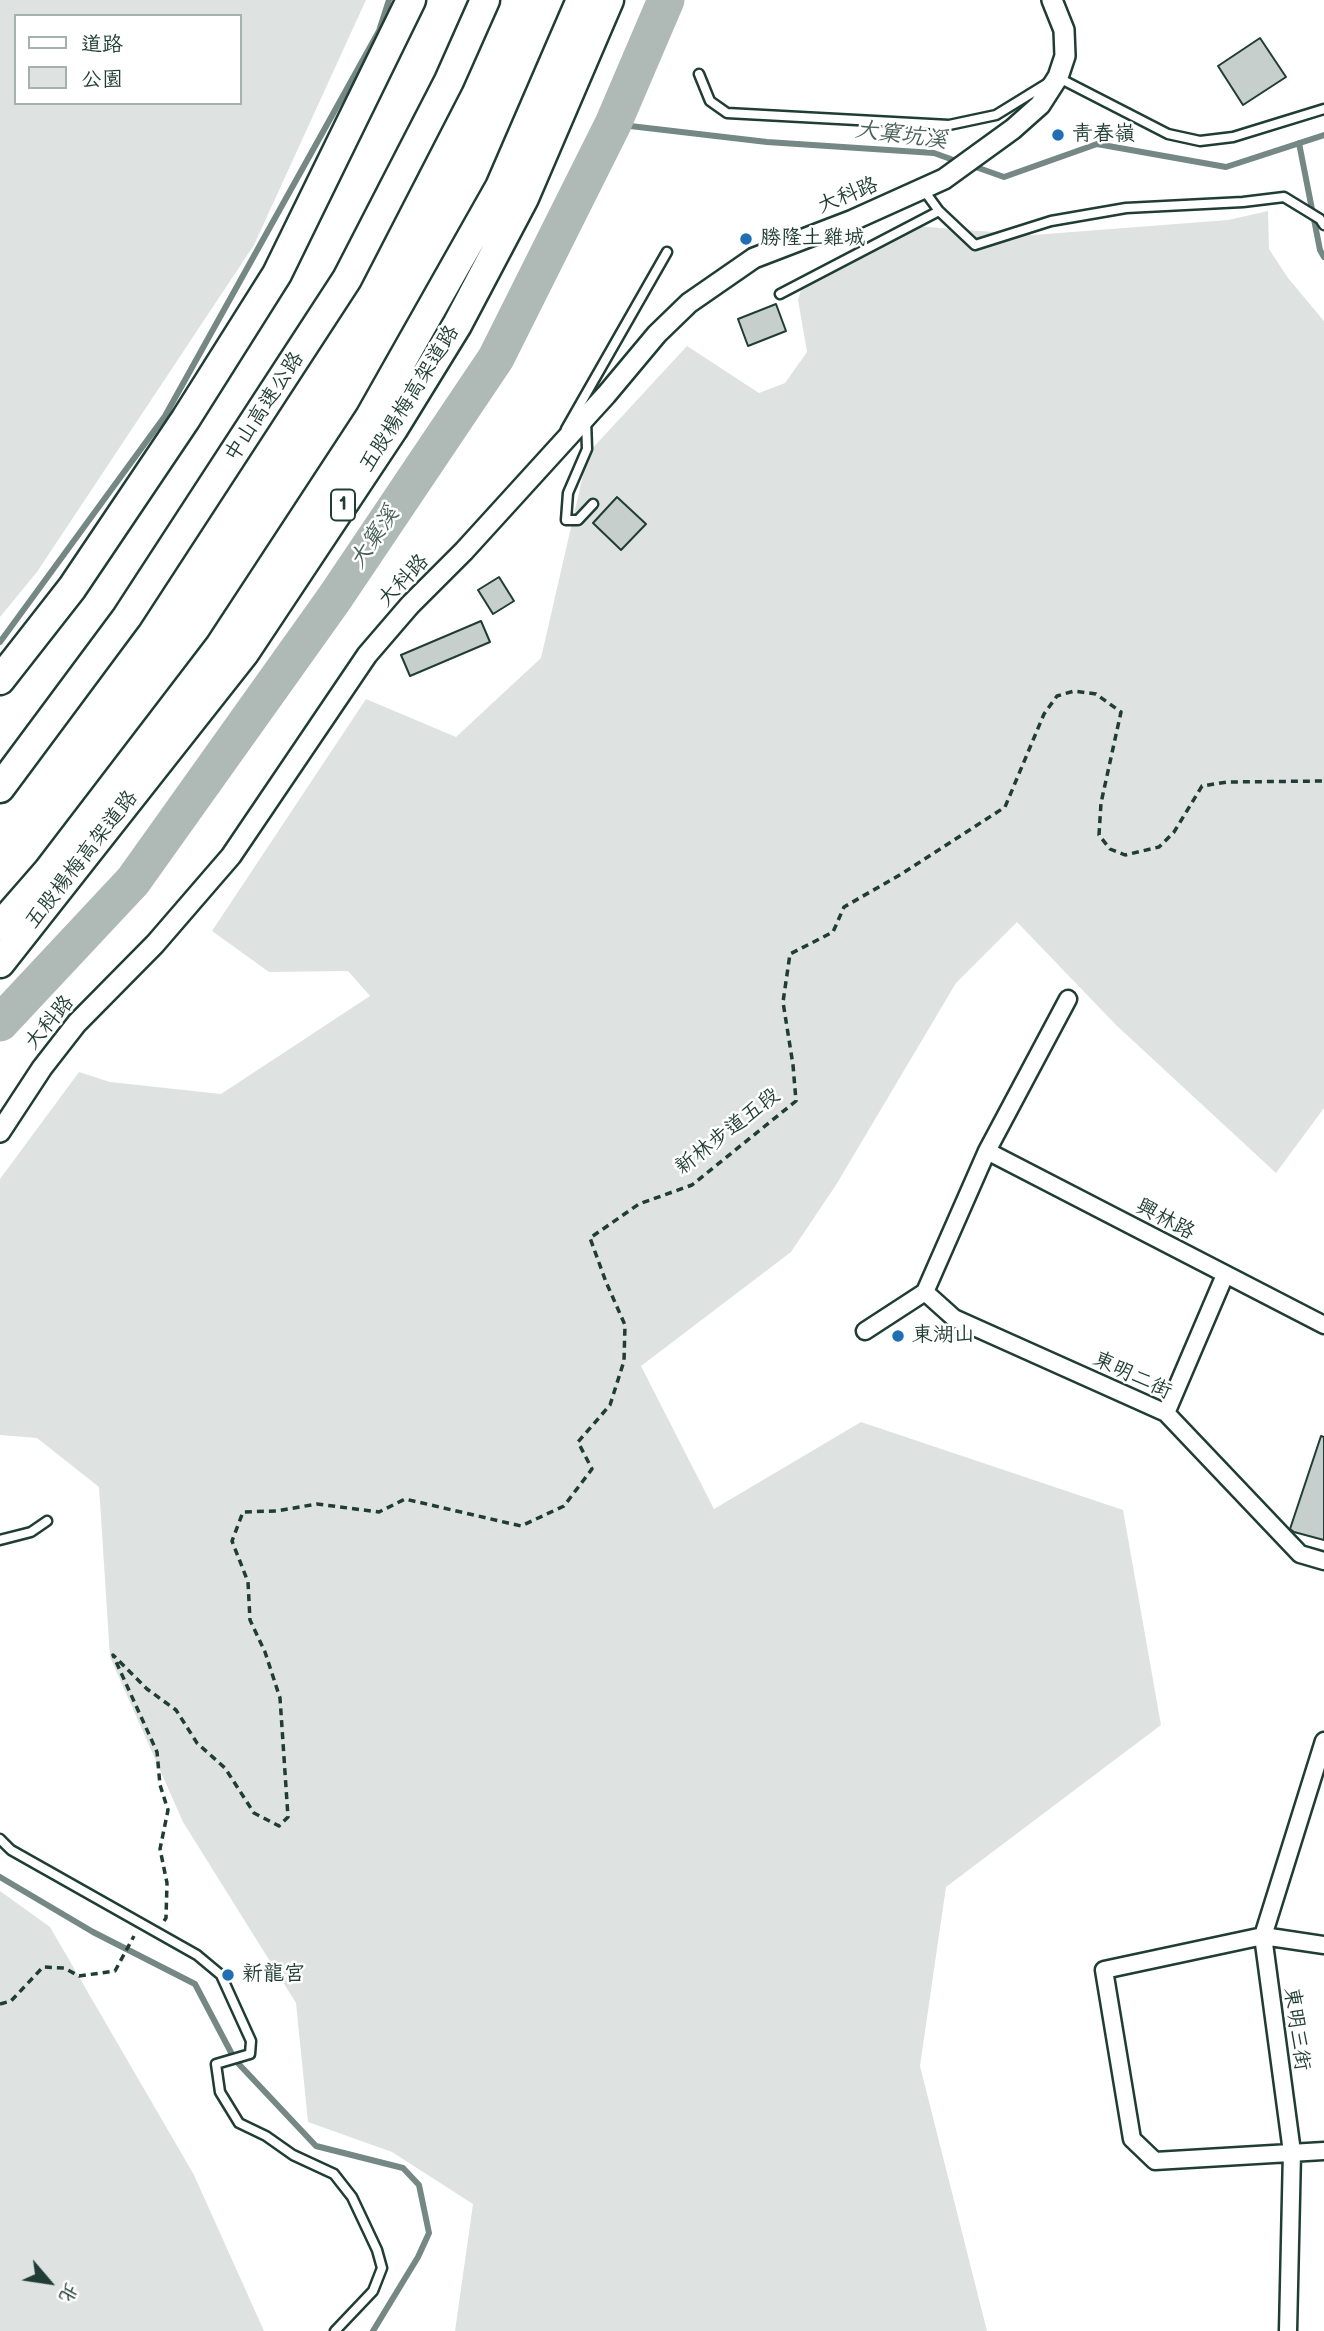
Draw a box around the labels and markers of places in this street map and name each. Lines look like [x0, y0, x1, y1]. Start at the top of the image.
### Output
place label: 青春嶺 [1072, 122, 1135, 148]
marker: 青春嶺 [1050, 127, 1066, 143]
place label: 勝隆土雞城 [760, 226, 865, 252]
marker: 勝隆土雞城 [738, 231, 754, 247]
place label: 東湖山 [912, 1323, 975, 1349]
marker: 東湖山 [890, 1328, 906, 1344]
place label: 新龍宮 [242, 1962, 305, 1988]
marker: 新龍宮 [220, 1967, 236, 1983]

